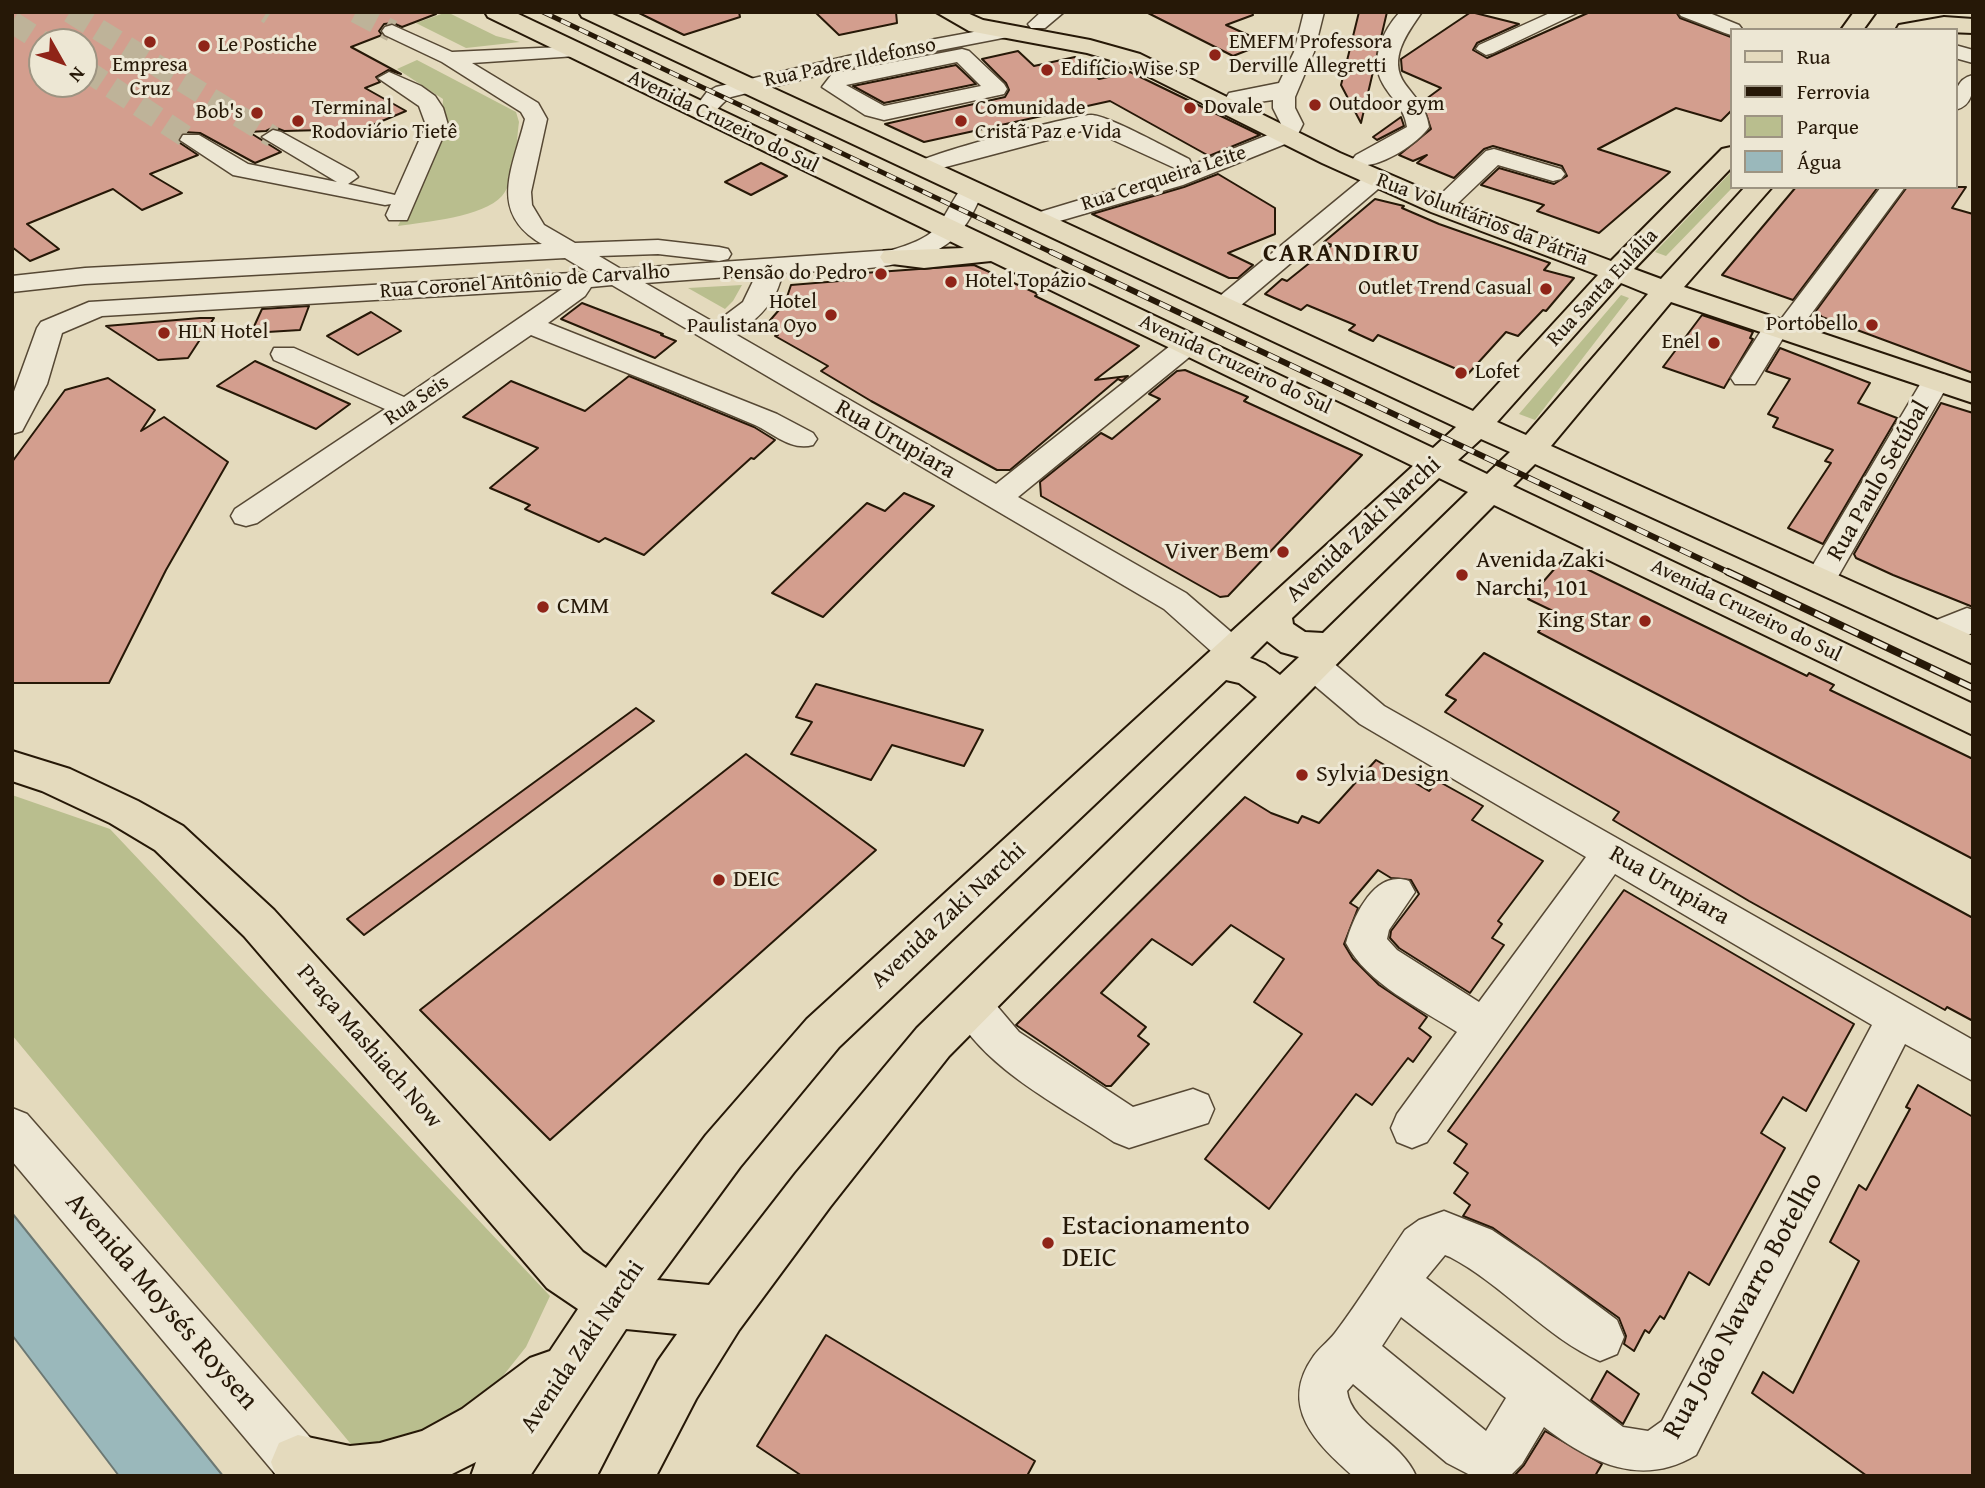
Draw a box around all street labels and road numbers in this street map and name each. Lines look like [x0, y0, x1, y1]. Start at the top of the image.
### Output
street label: Rua Padre Ildefonso [762, 32, 938, 94]
street label: Avenida Cruzeiro do Sul [624, 65, 822, 179]
street label: Rua Cerqueira Leite [1078, 140, 1250, 218]
street label: Rua Voluntários da Pátria [1373, 168, 1591, 272]
street label: Rua Santa Eulália [1542, 224, 1664, 352]
street label: Rua Coronel Antônio de Carvalho [379, 259, 671, 305]
street label: Avenida Cruzeiro do Sul [1135, 309, 1335, 421]
street label: Rua Seis [380, 370, 454, 432]
street label: Rua Urupiara [830, 394, 960, 486]
street label: Rua Paulo Setúbal [1822, 396, 1936, 566]
street label: Avenida Zaki Narchi [1281, 451, 1447, 609]
street label: Avenida Cruzeiro do Sul [1647, 554, 1845, 668]
street label: Avenida Zaki Narchi [866, 837, 1032, 995]
street label: Rua Urupiara [1604, 840, 1734, 932]
street label: Praça Mashiach Now [290, 959, 448, 1135]
street label: Rua João Navarro Botelho [1657, 1167, 1831, 1445]
street label: Avenida Moysés Roysen [57, 1186, 265, 1418]
street label: Avenida Zaki Narchi [515, 1256, 651, 1438]

